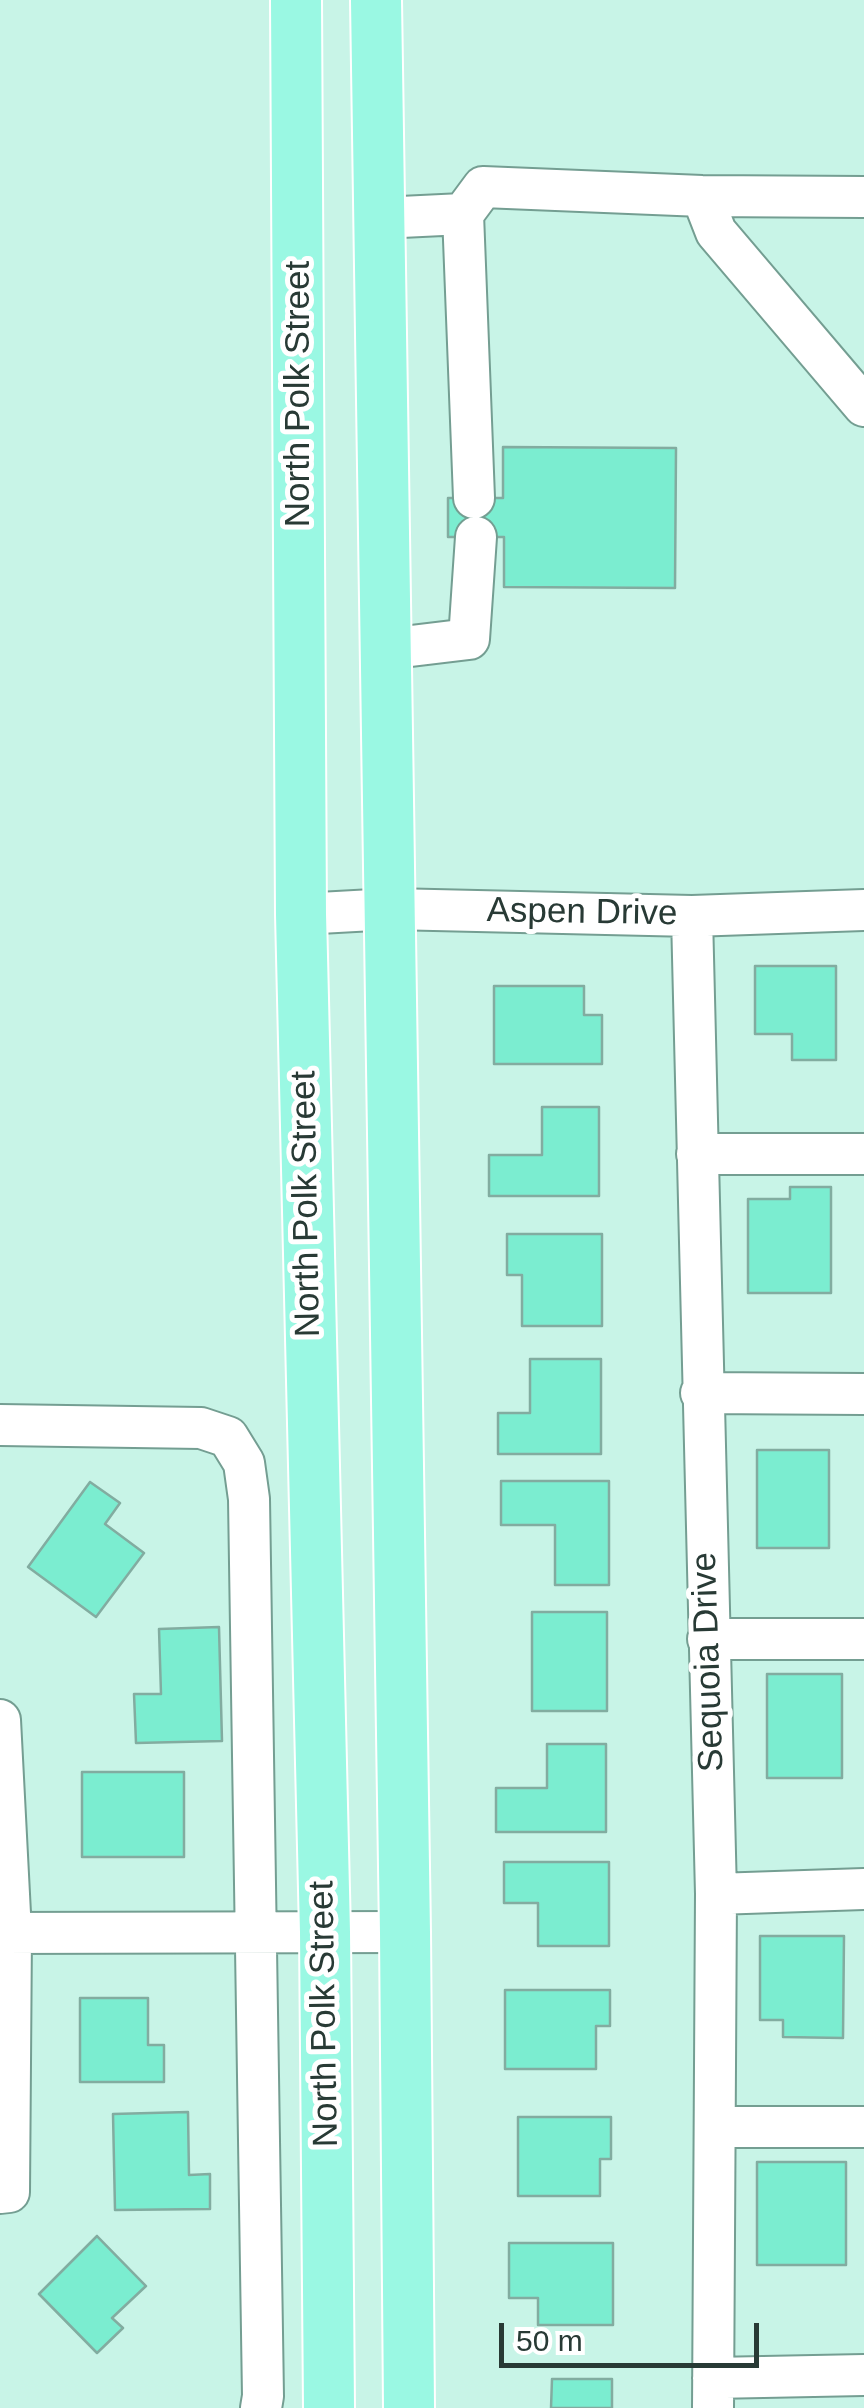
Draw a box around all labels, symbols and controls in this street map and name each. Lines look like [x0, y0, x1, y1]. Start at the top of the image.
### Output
street label: North Polk Street [278, 261, 320, 527]
street label: Aspen Drive [486, 890, 678, 936]
street label: North Polk Street [284, 1070, 330, 1338]
street label: Sequoia Drive [684, 1551, 734, 1773]
street label: North Polk Street [302, 1880, 348, 2148]
scale bar [504, 2303, 764, 2365]
text: 50 m [516, 2324, 583, 2357]

